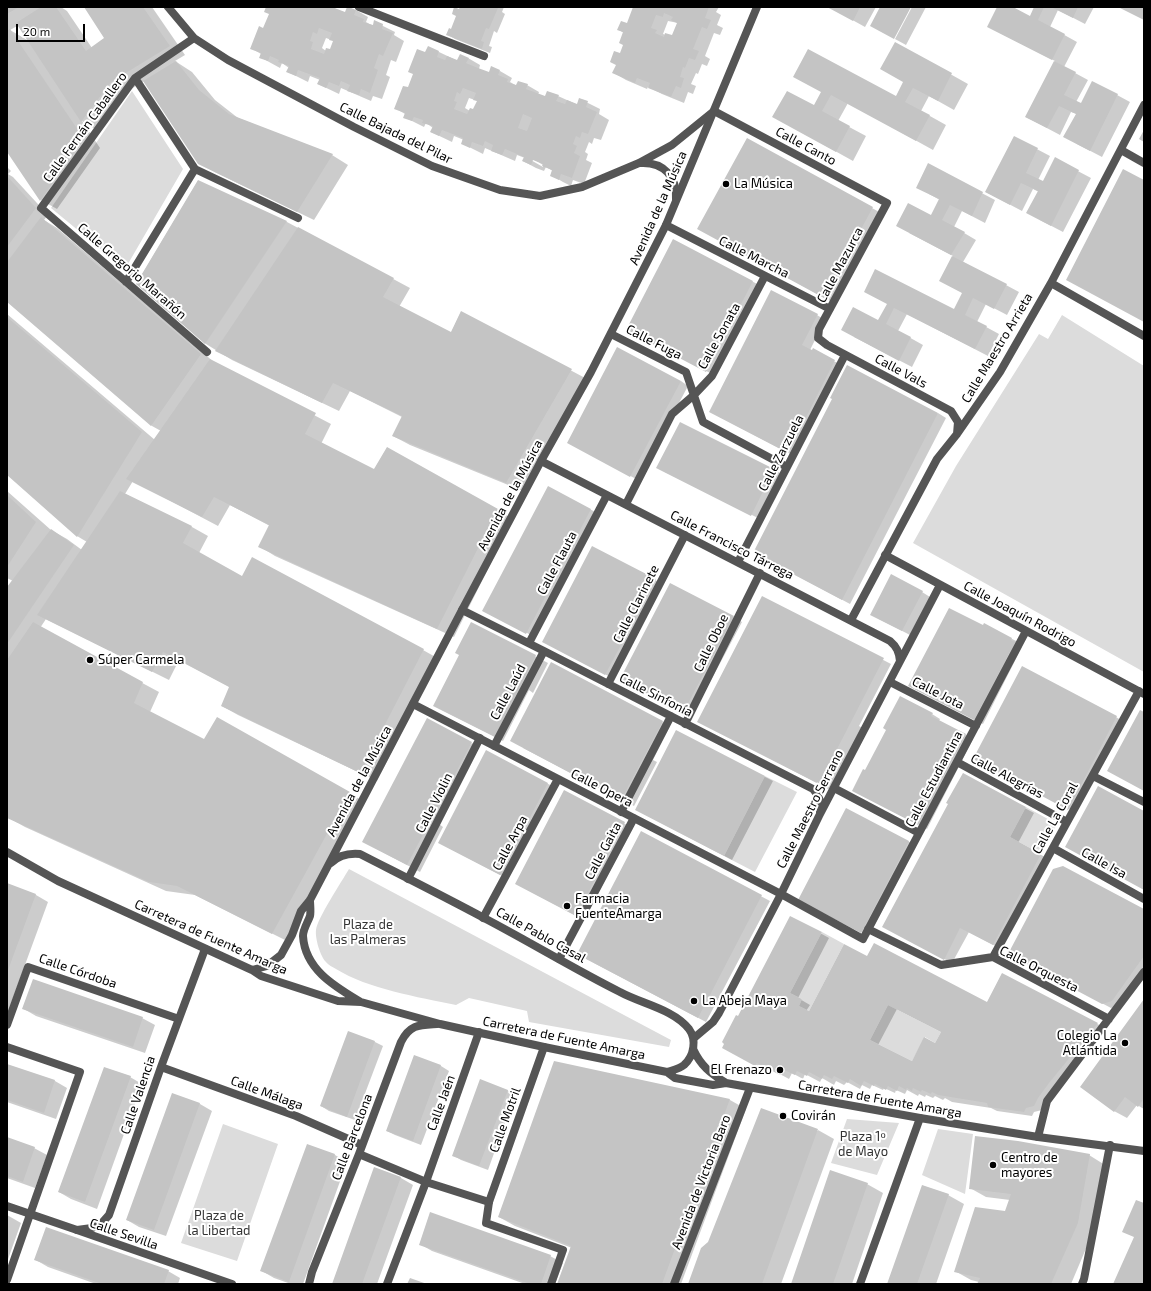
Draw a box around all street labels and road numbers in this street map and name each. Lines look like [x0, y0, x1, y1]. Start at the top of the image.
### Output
street label: Calle Fernán Caballero [40, 69, 130, 185]
street label: Calle Bajada del Pilar [337, 99, 455, 167]
street label: Calle Canto [773, 123, 839, 169]
street label: Avenida de la Música [626, 149, 690, 267]
street label: Calle Gregorio Marañón [74, 220, 190, 322]
street label: Calle Mazurca [814, 225, 866, 305]
street label: Calle Marcha [716, 233, 792, 281]
street label: Calle Maestro Arrieta [958, 290, 1036, 406]
street label: Calle Sonata [694, 300, 744, 372]
street label: Calle Fuga [623, 321, 685, 363]
street label: Calle Vals [872, 351, 930, 391]
street label: Calle Zarzuela [755, 412, 807, 494]
street label: Avenida de la Música [474, 437, 546, 553]
street label: Calle Francisco Tárrega [668, 507, 796, 583]
street label: Calle Flauta [534, 529, 580, 597]
street label: Calle Clarinete [610, 562, 662, 646]
street label: Calle Joaquín Rodrigo [961, 578, 1079, 650]
street label: Calle Oboe [690, 611, 732, 675]
street label: Calle Laúd [487, 661, 529, 723]
street label: Calle Sinfonía [617, 670, 695, 720]
street label: Calle Jota [909, 673, 967, 713]
street label: Avenida de la Música [323, 723, 395, 839]
street label: Calle Estudiantina [902, 728, 966, 830]
street label: Calle Maestro Serrano [773, 747, 847, 871]
street label: Calle Alegrías [968, 750, 1046, 802]
street label: Calle Opera [568, 766, 636, 810]
street label: Calle Violin [412, 770, 456, 836]
street label: Calle La Coral [1029, 779, 1081, 857]
street label: Calle Arpa [489, 813, 531, 873]
street label: Calle Gaita [581, 820, 625, 882]
street label: Calle Isa [1079, 844, 1129, 882]
street label: Carretera de Fuente Amarga [132, 896, 290, 978]
street label: Calle Pablo Casal [493, 904, 589, 966]
street label: Calle Orquesta [997, 942, 1081, 996]
street label: Calle Córdoba [37, 950, 119, 992]
street label: Carretera de Fuente Amarga [481, 1013, 647, 1063]
street label: Calle Valencia [117, 1054, 159, 1136]
street label: Calle Málaga [229, 1073, 305, 1113]
street label: Calle Jaén [424, 1073, 458, 1133]
street label: Carretera de Fuente Amarga [797, 1077, 963, 1121]
street label: Calle Motril [486, 1085, 524, 1155]
street label: Calle Barcelona [328, 1091, 376, 1183]
street label: Avenida de Victoria Baro [668, 1112, 734, 1252]
street label: Calle Sevilla [88, 1215, 160, 1253]

